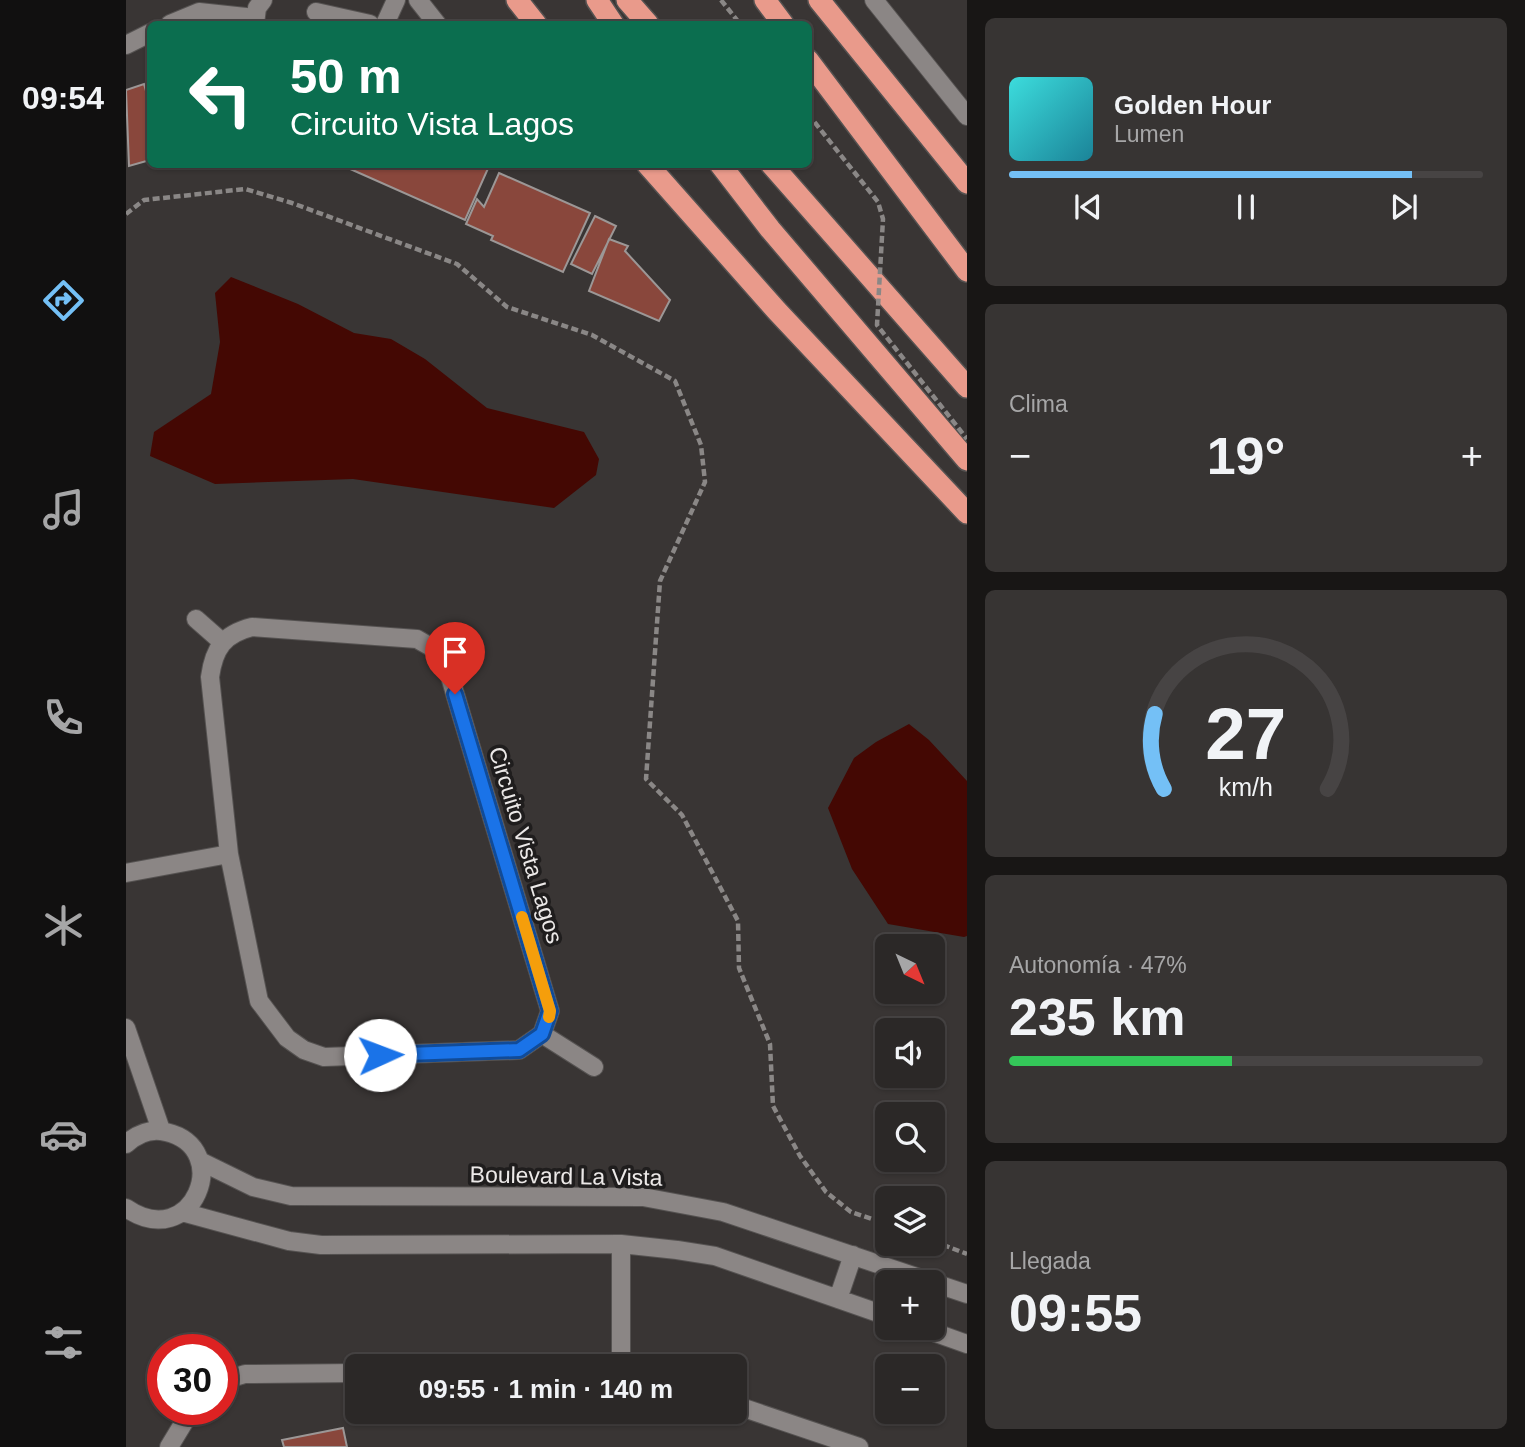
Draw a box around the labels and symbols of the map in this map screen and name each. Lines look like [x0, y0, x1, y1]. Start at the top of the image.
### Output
pin [425, 622, 485, 694]
street label: Circuito Vista Lagos [484, 744, 568, 946]
north arrow [875, 934, 945, 1004]
position arrow [343, 1018, 417, 1092]
street label: Boulevard La Vista [469, 1161, 663, 1191]
speed limit sign: 30 [147, 1334, 238, 1425]

